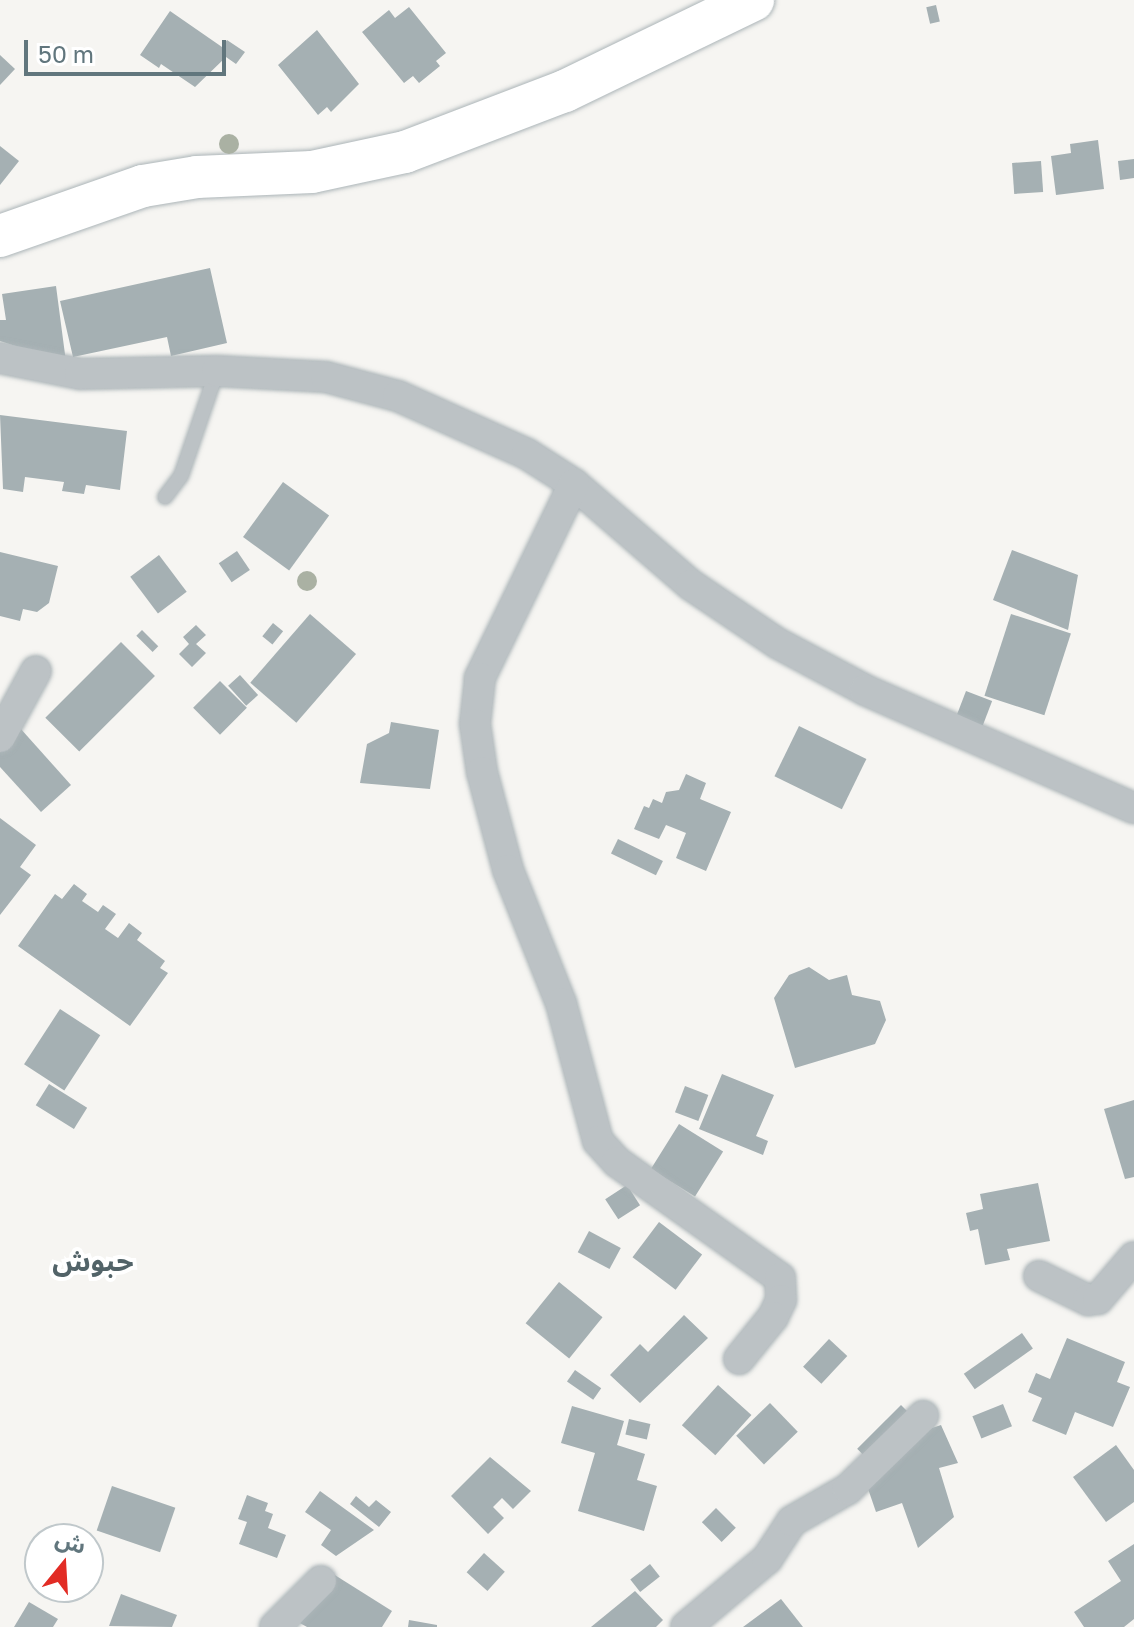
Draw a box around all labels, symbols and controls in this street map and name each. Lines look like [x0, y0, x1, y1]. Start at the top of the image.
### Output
scale bar [28, 24, 230, 74]
text: 50 m [38, 39, 94, 68]
district label: حبوش [52, 1244, 134, 1278]
north arrow [24, 1523, 104, 1603]
text: ش [52, 1524, 89, 1559]

